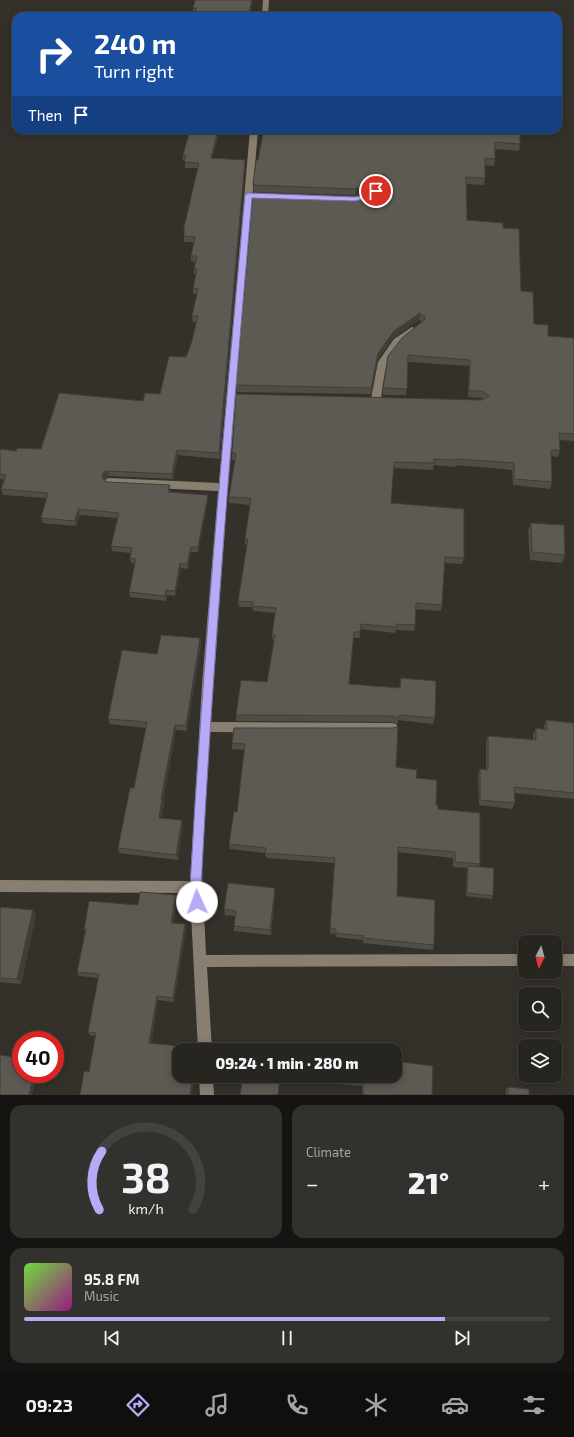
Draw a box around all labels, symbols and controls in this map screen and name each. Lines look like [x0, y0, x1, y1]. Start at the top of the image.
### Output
text: 240 m [94, 26, 177, 60]
icon: right [28, 28, 80, 80]
text: Turn right [94, 60, 174, 82]
icon: arrive [70, 104, 92, 126]
text: Then [28, 106, 62, 124]
pin [359, 174, 393, 208]
icon: arrive [365, 180, 387, 202]
position arrow [176, 881, 218, 923]
north arrow [518, 935, 562, 979]
map controls [518, 935, 562, 1083]
button: search [518, 987, 562, 1031]
speed limit sign: 40 [12, 1031, 64, 1083]
button: layers [518, 1039, 562, 1083]
text: 09:24 · 1 min · 280 m [215, 1054, 359, 1072]
text: Climate [306, 1144, 351, 1160]
text: 38 [121, 1150, 171, 1200]
text: 21° [408, 1164, 449, 1200]
text: − [306, 1170, 319, 1196]
text: + [538, 1170, 550, 1196]
text: km/h [128, 1199, 164, 1216]
text: 95.8 FM [84, 1270, 139, 1288]
text: Music [84, 1288, 119, 1304]
icon: previous [101, 1327, 123, 1349]
icon: pause [276, 1327, 298, 1349]
icon: next [451, 1327, 473, 1349]
icon: directions [124, 1391, 152, 1419]
icon: music [203, 1391, 231, 1419]
icon: phone [283, 1391, 311, 1419]
icon: climate [362, 1391, 390, 1419]
icon: car [441, 1391, 469, 1419]
icon: filters [520, 1391, 548, 1419]
text: 09:23 [26, 1394, 73, 1416]

